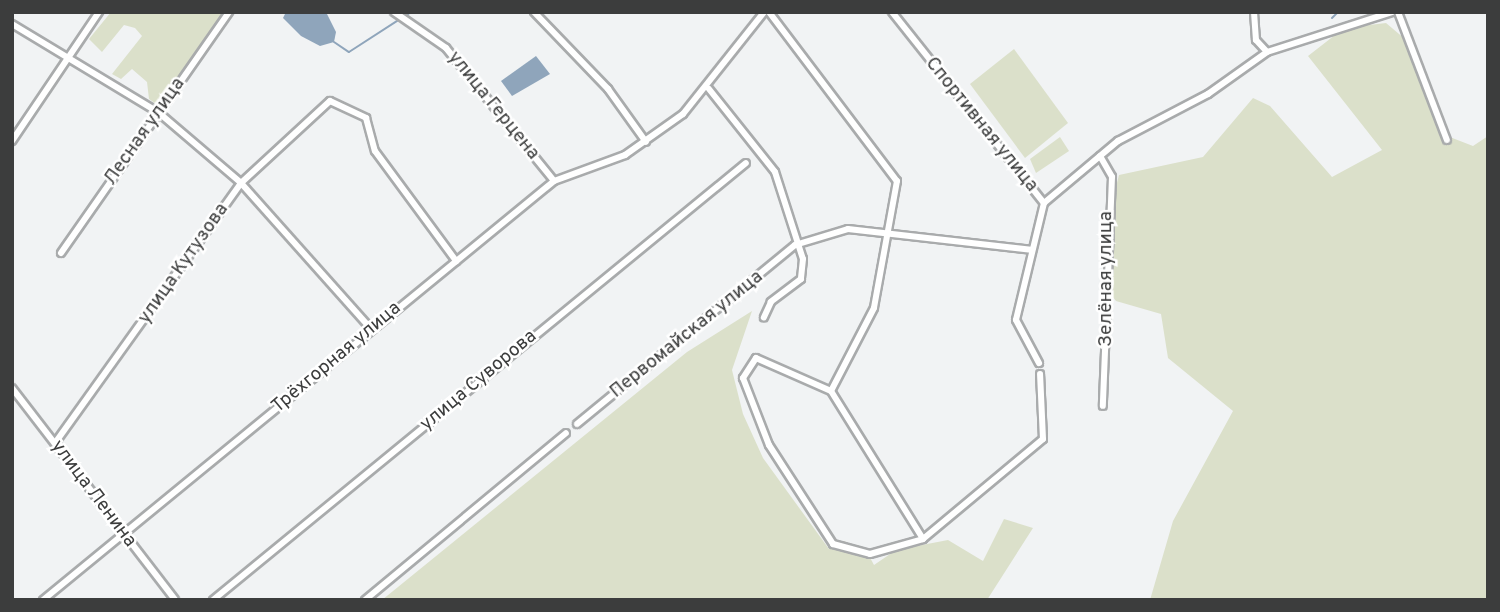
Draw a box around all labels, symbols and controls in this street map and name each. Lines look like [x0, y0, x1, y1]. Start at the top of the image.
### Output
street label: улица Герцена [442, 47, 544, 165]
street label: Спортивная улица [920, 53, 1042, 197]
street label: Лесная улица [100, 74, 190, 190]
street label: улица Кутузова [134, 199, 234, 329]
street label: Зелёная улица [1096, 211, 1118, 347]
street label: Первомайская улица [606, 266, 768, 404]
street label: Трёхгорная улица [268, 297, 406, 419]
street label: улица Суворова [416, 326, 542, 436]
street label: улица Ленина [45, 436, 141, 552]

